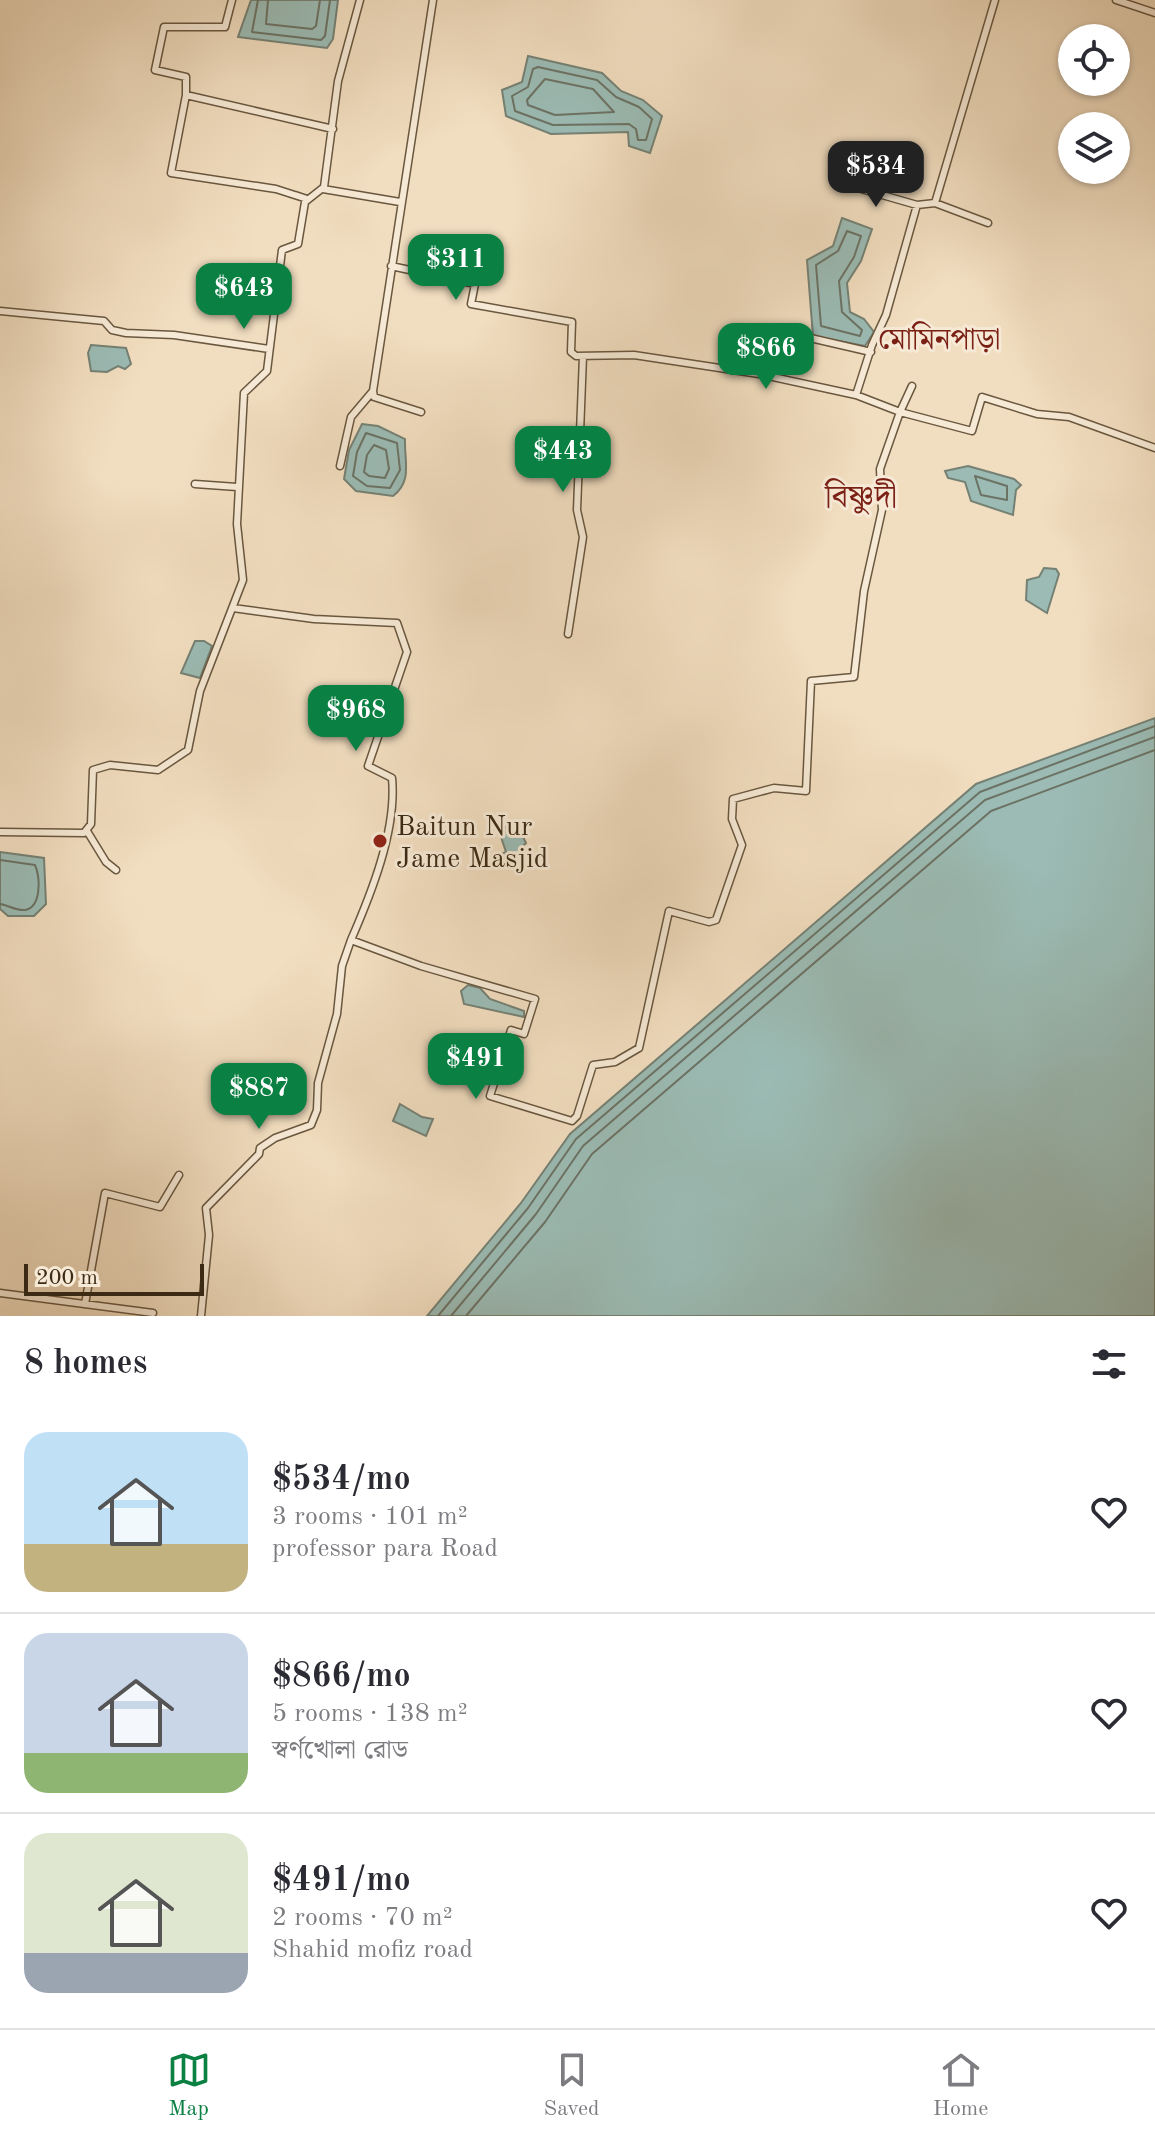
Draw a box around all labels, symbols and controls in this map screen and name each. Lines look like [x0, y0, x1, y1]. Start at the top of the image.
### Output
map controls [1058, 24, 1130, 184]
button: locate [1058, 24, 1130, 96]
button: layers [1058, 112, 1130, 184]
pin: $534 [829, 141, 923, 209]
text: $534 [846, 154, 906, 180]
pin: $311 [409, 234, 503, 302]
text: $311 [426, 247, 486, 273]
pin: $643 [197, 263, 291, 331]
text: $643 [214, 276, 274, 302]
district label: মোমিনপাড়া [878, 321, 1000, 356]
pin: $866 [719, 323, 813, 391]
text: $866 [736, 336, 796, 362]
pin: $443 [516, 426, 610, 494]
text: $443 [533, 439, 593, 465]
district label: বিষ্ণুদী [824, 478, 897, 515]
pin: $968 [309, 685, 403, 753]
text: $968 [326, 698, 386, 724]
place label: Baitun Nur Jame Masjid [396, 814, 549, 874]
marker: Baitun Nur Jame Masjid [371, 832, 389, 850]
pin: $491 [429, 1033, 523, 1101]
text: $491 [446, 1046, 506, 1072]
pin: $887 [212, 1063, 306, 1131]
text: $887 [229, 1076, 289, 1102]
scale bar [24, 1260, 204, 1296]
text: 200 m [36, 1267, 98, 1289]
icon: filters [1087, 1342, 1131, 1386]
text: 8 homes [24, 1347, 147, 1381]
text: $534/mo [272, 1463, 411, 1497]
icon: home [88, 1464, 184, 1560]
icon: heart [1087, 1490, 1131, 1534]
text: 3 rooms · 101 m² [272, 1504, 468, 1530]
text: professor para Road [272, 1536, 498, 1562]
text: $866/mo [272, 1660, 411, 1694]
icon: home [88, 1665, 184, 1761]
icon: heart [1087, 1691, 1131, 1735]
text: 5 rooms · 138 m² [272, 1701, 468, 1727]
text: স্বর্ণখোলা রোড [272, 1738, 408, 1764]
text: $491/mo [272, 1864, 411, 1898]
icon: home [88, 1865, 184, 1961]
icon: heart [1087, 1891, 1131, 1935]
text: 2 rooms · 70 m² [272, 1905, 453, 1931]
text: Shahid mofiz road [272, 1937, 473, 1963]
tab: Map [167, 2048, 211, 2123]
tab: Saved [544, 2048, 600, 2123]
tab: Home [933, 2048, 988, 2123]

